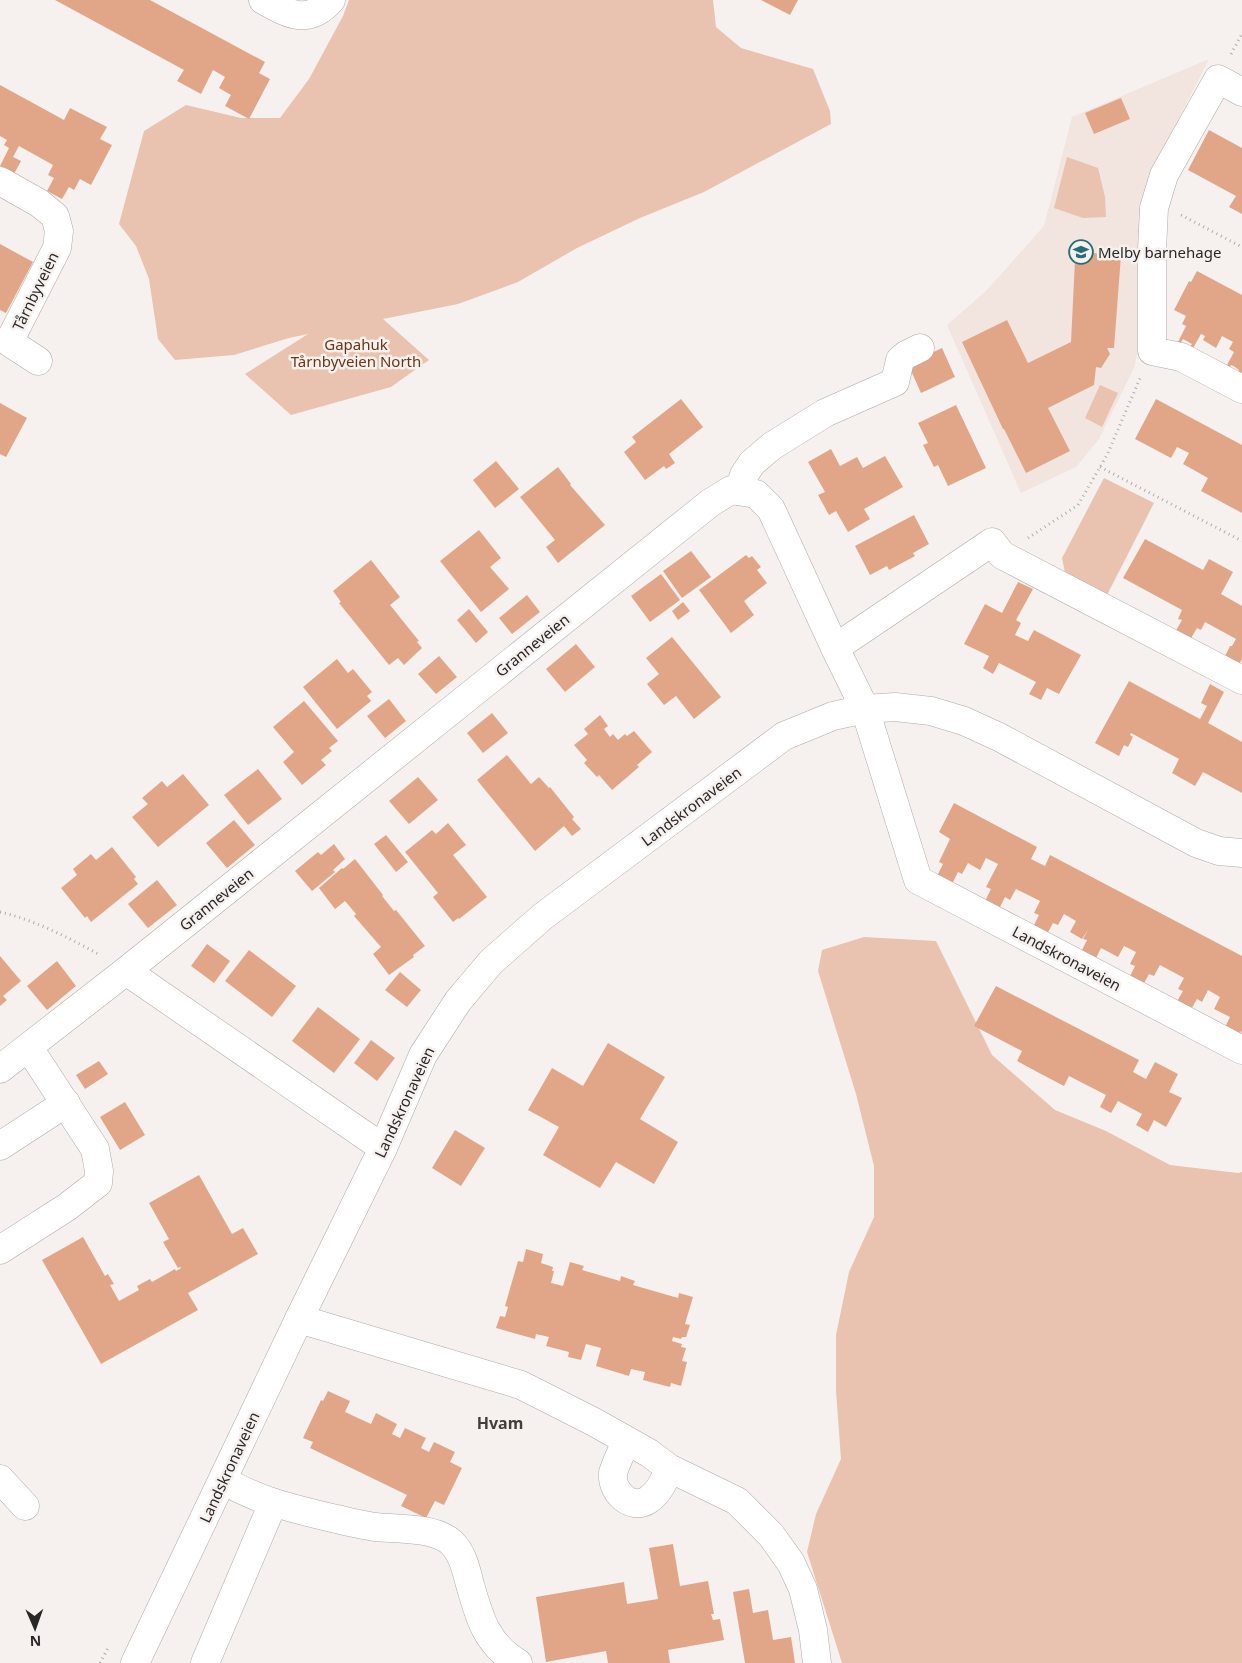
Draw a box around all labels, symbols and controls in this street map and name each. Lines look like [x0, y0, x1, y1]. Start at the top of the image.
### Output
school or university icon: Melby barnehage [1068, 239, 1094, 265]
place label: Melby barnehage [1098, 242, 1221, 262]
street label: Tårnbyveien [7, 248, 63, 334]
park label: Gapahuk Tårnbyveien North [291, 334, 421, 371]
street label: Granneveien [491, 609, 573, 681]
street label: Landskronaveien [637, 762, 745, 850]
street label: Granneveien [175, 863, 257, 935]
street label: Landskronaveien [1009, 921, 1125, 995]
street label: Landskronaveien [370, 1043, 438, 1161]
street label: Landskronaveien [195, 1408, 263, 1526]
district label: Hvam [477, 1412, 523, 1434]
north arrow [10, 1603, 60, 1653]
text: N [29, 1632, 41, 1651]

